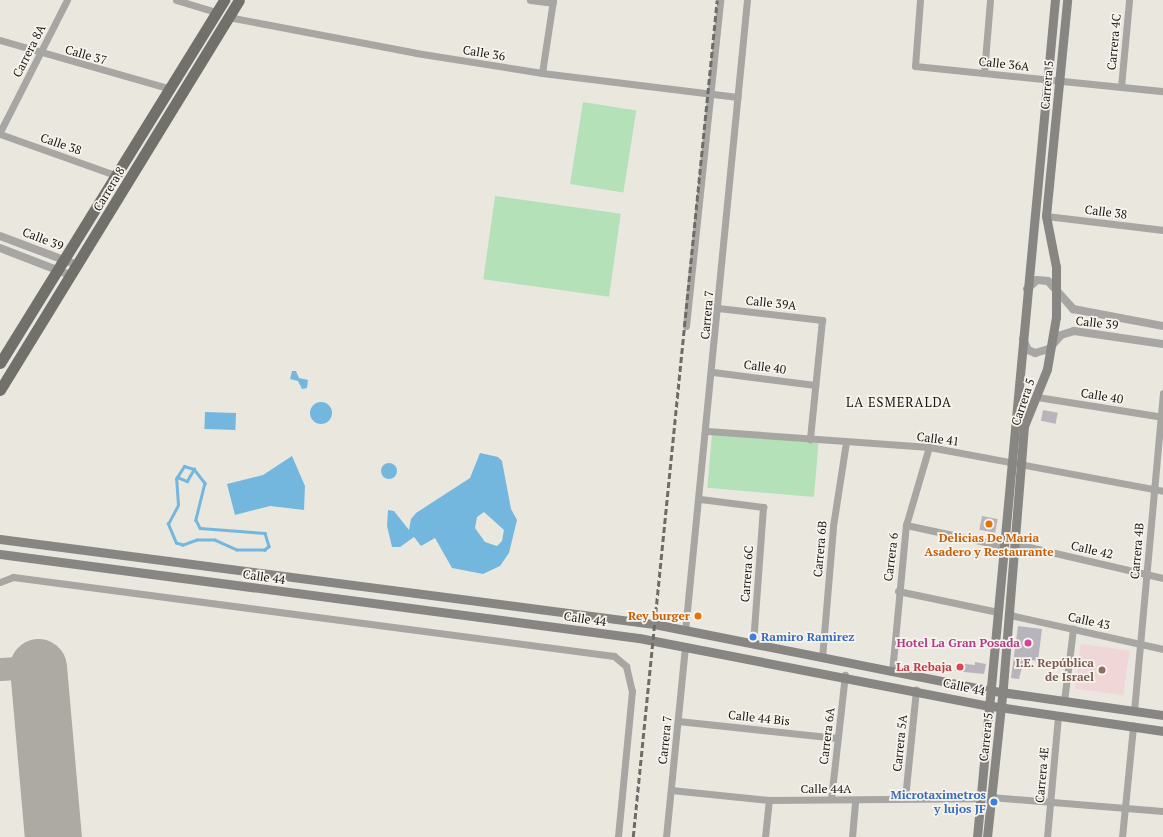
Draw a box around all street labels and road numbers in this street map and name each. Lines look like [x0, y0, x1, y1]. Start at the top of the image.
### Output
street label: Carrera 4C [1104, 13, 1124, 71]
street label: Carrera 8A [10, 22, 48, 80]
street label: Calle 37 [63, 42, 109, 68]
street label: Calle 36 [462, 43, 506, 63]
street label: Calle 36A [978, 54, 1030, 74]
street label: Carrera 5 [1038, 60, 1056, 110]
street label: Calle 38 [38, 130, 84, 158]
street label: Carrera 8 [90, 164, 128, 214]
street label: Calle 38 [1084, 202, 1128, 222]
street label: Calle 39 [20, 225, 66, 253]
street label: Carrera 7 [698, 290, 716, 340]
street label: Calle 39A [745, 293, 797, 313]
street label: Calle 39 [1075, 314, 1119, 332]
street label: Calle 40 [743, 357, 787, 377]
street label: Carrera 5 [1008, 376, 1038, 428]
street label: Calle 40 [1080, 386, 1124, 406]
street label: Calle 41 [916, 429, 960, 449]
street label: Carrera 6B [810, 520, 830, 578]
street label: Carrera 4B [1127, 522, 1147, 580]
street label: Carrera 6 [881, 532, 901, 582]
street label: Calle 42 [1070, 538, 1114, 562]
street label: Carrera 6C [738, 545, 756, 603]
street label: Calle 44 [242, 567, 286, 587]
street label: Calle 44 [563, 609, 607, 629]
street label: Calle 43 [1067, 610, 1111, 632]
street label: Calle 44 [942, 676, 986, 698]
street label: Carrera 6A [816, 707, 838, 765]
street label: Calle 44 Bis [727, 708, 791, 728]
street label: Carrera 5 [976, 712, 996, 762]
street label: Carrera 5A [890, 714, 910, 772]
street label: Carrera 7 [655, 715, 675, 765]
street label: Carrera 4E [1032, 746, 1052, 804]
street label: Calle 44A [801, 782, 851, 796]

